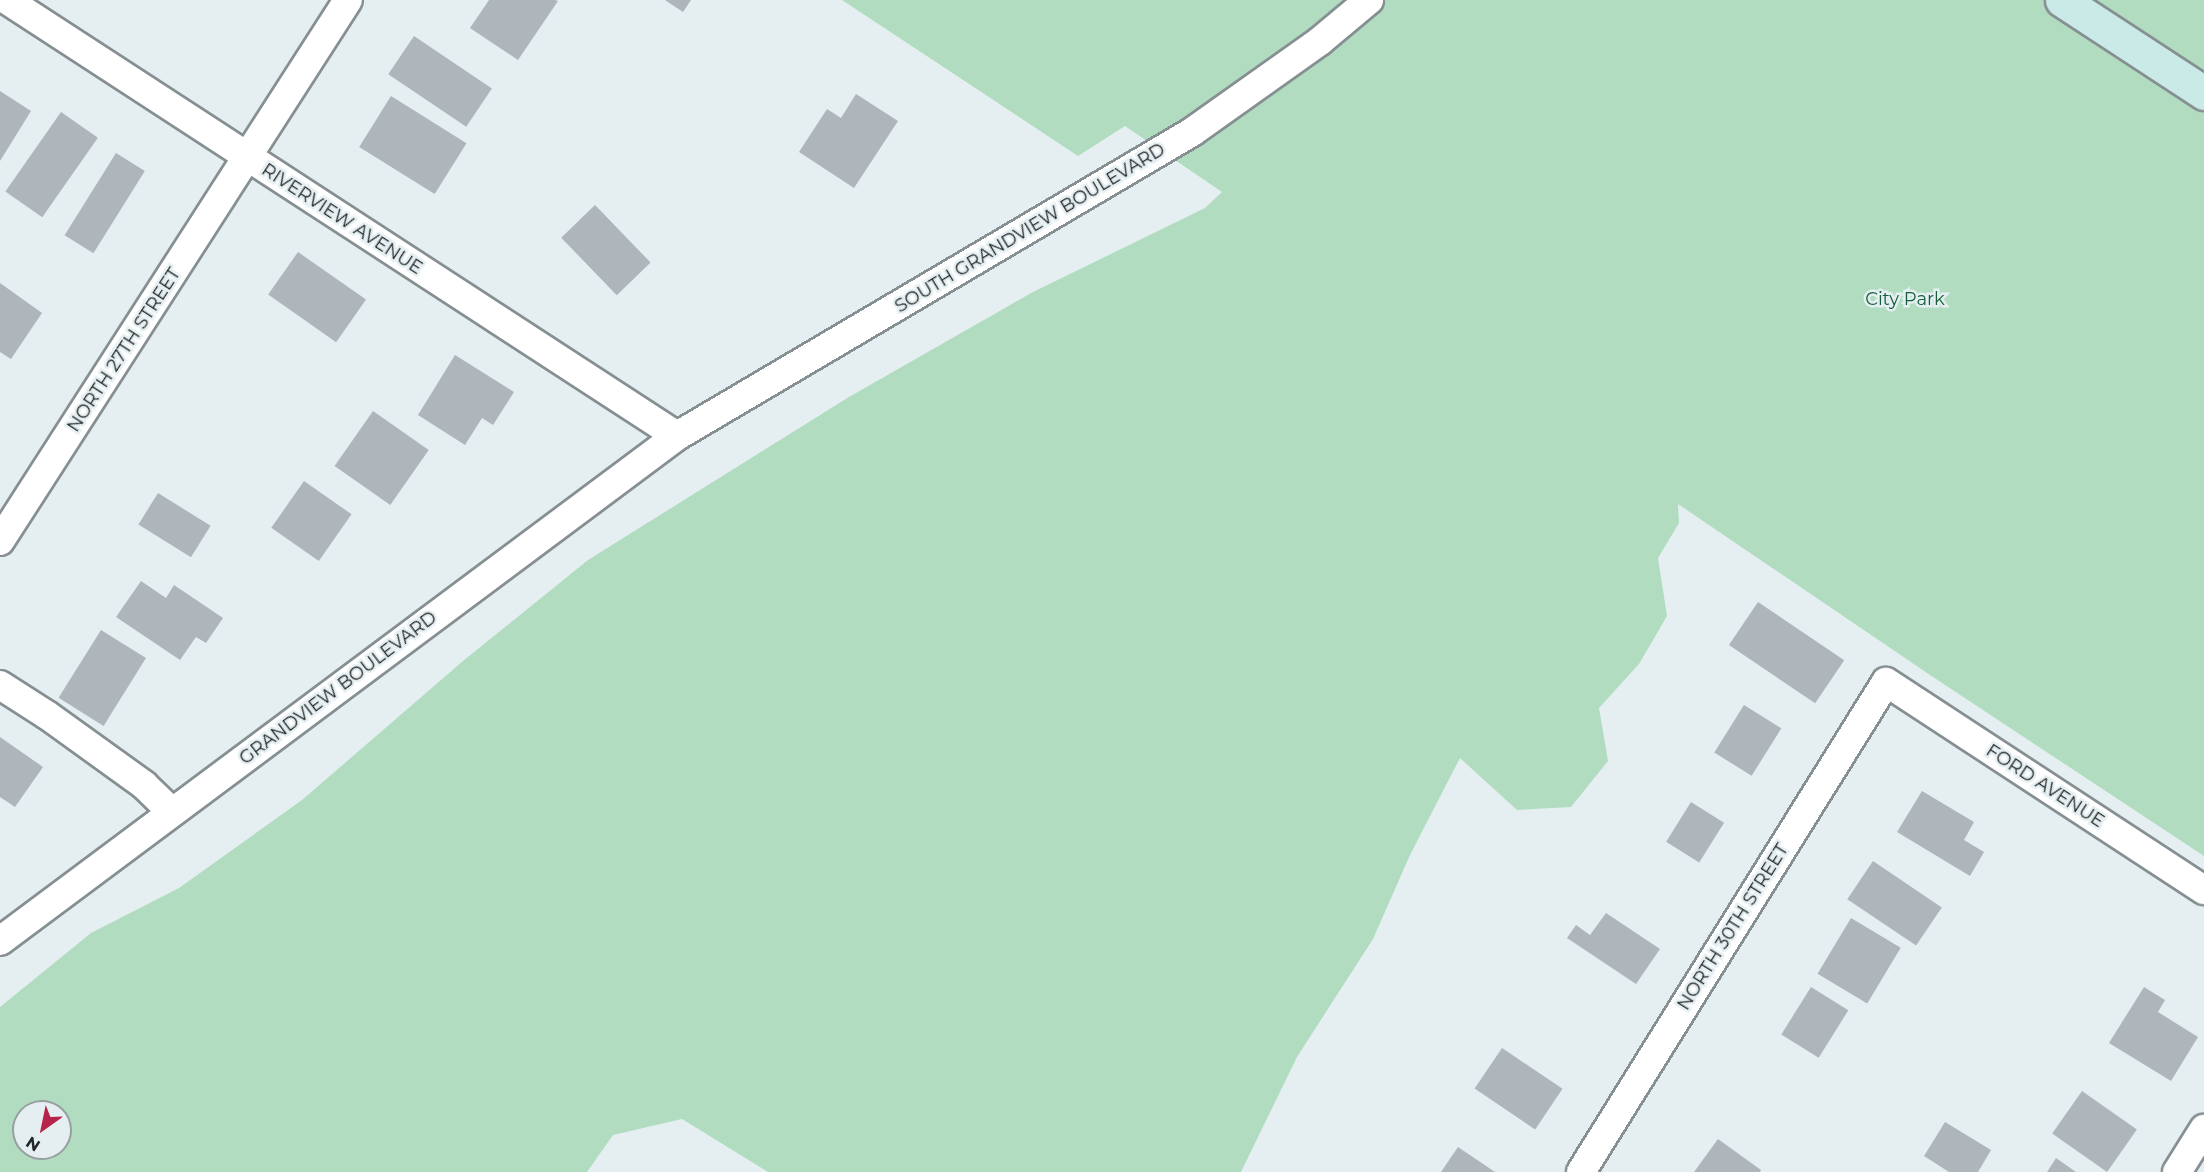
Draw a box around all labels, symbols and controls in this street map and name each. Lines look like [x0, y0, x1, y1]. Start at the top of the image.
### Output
street label: SOUTH GRANDVIEW BOULEVARD [891, 139, 1169, 317]
street label: RIVERVIEW AVENUE [258, 159, 426, 279]
street label: NORTH 27TH STREET [63, 264, 185, 436]
park label: City Park [1865, 288, 1945, 310]
street label: GRANDVIEW BOULEVARD [235, 607, 441, 769]
street label: FORD AVENUE [1982, 740, 2108, 832]
street label: NORTH 30TH STREET [1673, 840, 1793, 1014]
north arrow [12, 1100, 72, 1160]
text: N [22, 1132, 44, 1155]

